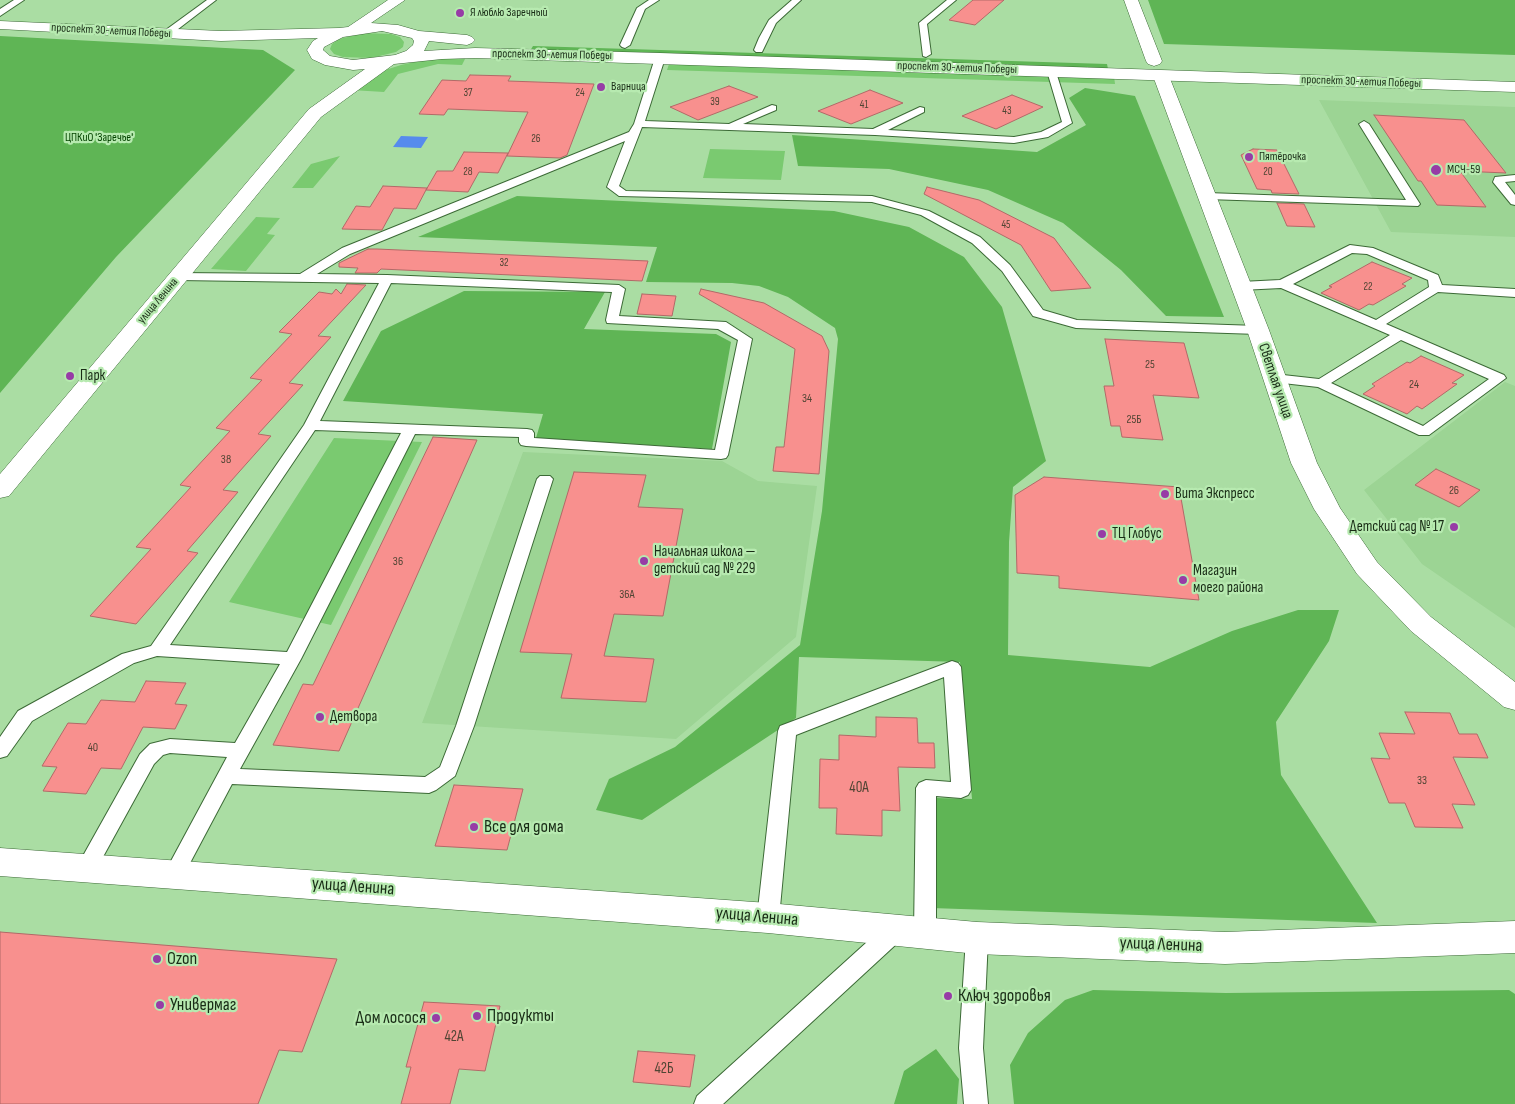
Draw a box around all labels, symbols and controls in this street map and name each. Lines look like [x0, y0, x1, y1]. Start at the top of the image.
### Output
place label: Я люблю Заречный [470, 6, 548, 20]
marker: Я люблю Заречный [454, 7, 466, 19]
street label: проспект 30-летия Победы [51, 21, 171, 41]
street label: проспект 30-летия Победы [492, 47, 612, 63]
street label: проспект 30-летия Победы [897, 59, 1017, 77]
street label: проспект 30-летия Победы [1301, 73, 1421, 91]
place label: Варница [611, 80, 646, 94]
marker: Варница [595, 81, 607, 93]
house number: 37 [463, 86, 473, 100]
house number: 24 [575, 86, 585, 100]
house number: 39 [710, 95, 720, 109]
house number: 41 [860, 98, 868, 112]
house number: 43 [1002, 104, 1012, 118]
park label: ЦПКиО 'Заречье' [65, 131, 133, 145]
house number: 26 [531, 132, 541, 146]
place label: Пятёрочка [1259, 150, 1306, 164]
marker: Пятёрочка [1243, 151, 1255, 163]
marker: МСЧ-59 [1429, 163, 1443, 177]
place label: МСЧ-59 [1447, 163, 1480, 177]
house number: 28 [463, 165, 473, 179]
house number: 20 [1263, 165, 1273, 179]
house number: 45 [1001, 218, 1011, 232]
house number: 32 [499, 256, 509, 270]
street label: улица Ленина [135, 275, 181, 327]
house number: 22 [1363, 280, 1373, 294]
street label: Светлая улица [1254, 341, 1296, 421]
house number: 25 [1145, 358, 1155, 372]
place label: Парк [80, 367, 105, 385]
marker: Парк [64, 370, 76, 382]
house number: 24 [1409, 378, 1419, 392]
house number: 34 [802, 392, 812, 406]
house number: 25Б [1126, 413, 1142, 427]
house number: 38 [221, 453, 231, 467]
house number: 26 [1449, 484, 1459, 498]
place label: Вита Экспресс [1175, 485, 1255, 503]
marker: Вита Экспресс [1159, 488, 1171, 500]
place label: Детский сад № 17 [1349, 518, 1444, 536]
marker: Детский сад № 17 [1448, 521, 1460, 533]
place label: ТЦ Глобус [1112, 525, 1162, 543]
marker: ТЦ Глобус [1096, 528, 1108, 540]
place label: Начальная школа — детский сад № 229 [654, 543, 755, 578]
house number: 36 [393, 555, 403, 569]
marker: Начальная школа — детский сад № 229 [638, 555, 650, 567]
place label: Магазин моего района [1193, 562, 1263, 597]
marker: Магазин моего района [1177, 574, 1189, 586]
house number: 36А [619, 588, 635, 602]
place label: Детвора [330, 708, 377, 726]
marker: Детвора [314, 711, 326, 723]
house number: 40 [88, 741, 98, 755]
house number: 33 [1417, 774, 1427, 788]
house number: 40А [849, 779, 869, 797]
place label: Все для дома [484, 816, 564, 838]
marker: Все для дома [468, 821, 480, 833]
street label: улица Ленина [311, 873, 395, 901]
street label: улица Ленина [715, 903, 799, 931]
street label: улица Ленина [1119, 933, 1203, 957]
place label: Ozon [167, 948, 197, 970]
marker: Ozon [151, 953, 163, 965]
place label: Ключ здоровья [958, 985, 1051, 1007]
marker: Ключ здоровья [942, 990, 954, 1002]
place label: Универмаг [170, 994, 236, 1016]
marker: Универмаг [154, 999, 166, 1011]
place label: Продукты [487, 1005, 554, 1027]
place label: Дом лосося [356, 1007, 426, 1029]
marker: Продукты [471, 1010, 483, 1022]
marker: Дом лосося [430, 1012, 442, 1024]
house number: 42А [445, 1028, 463, 1046]
house number: 42Б [654, 1060, 674, 1078]

